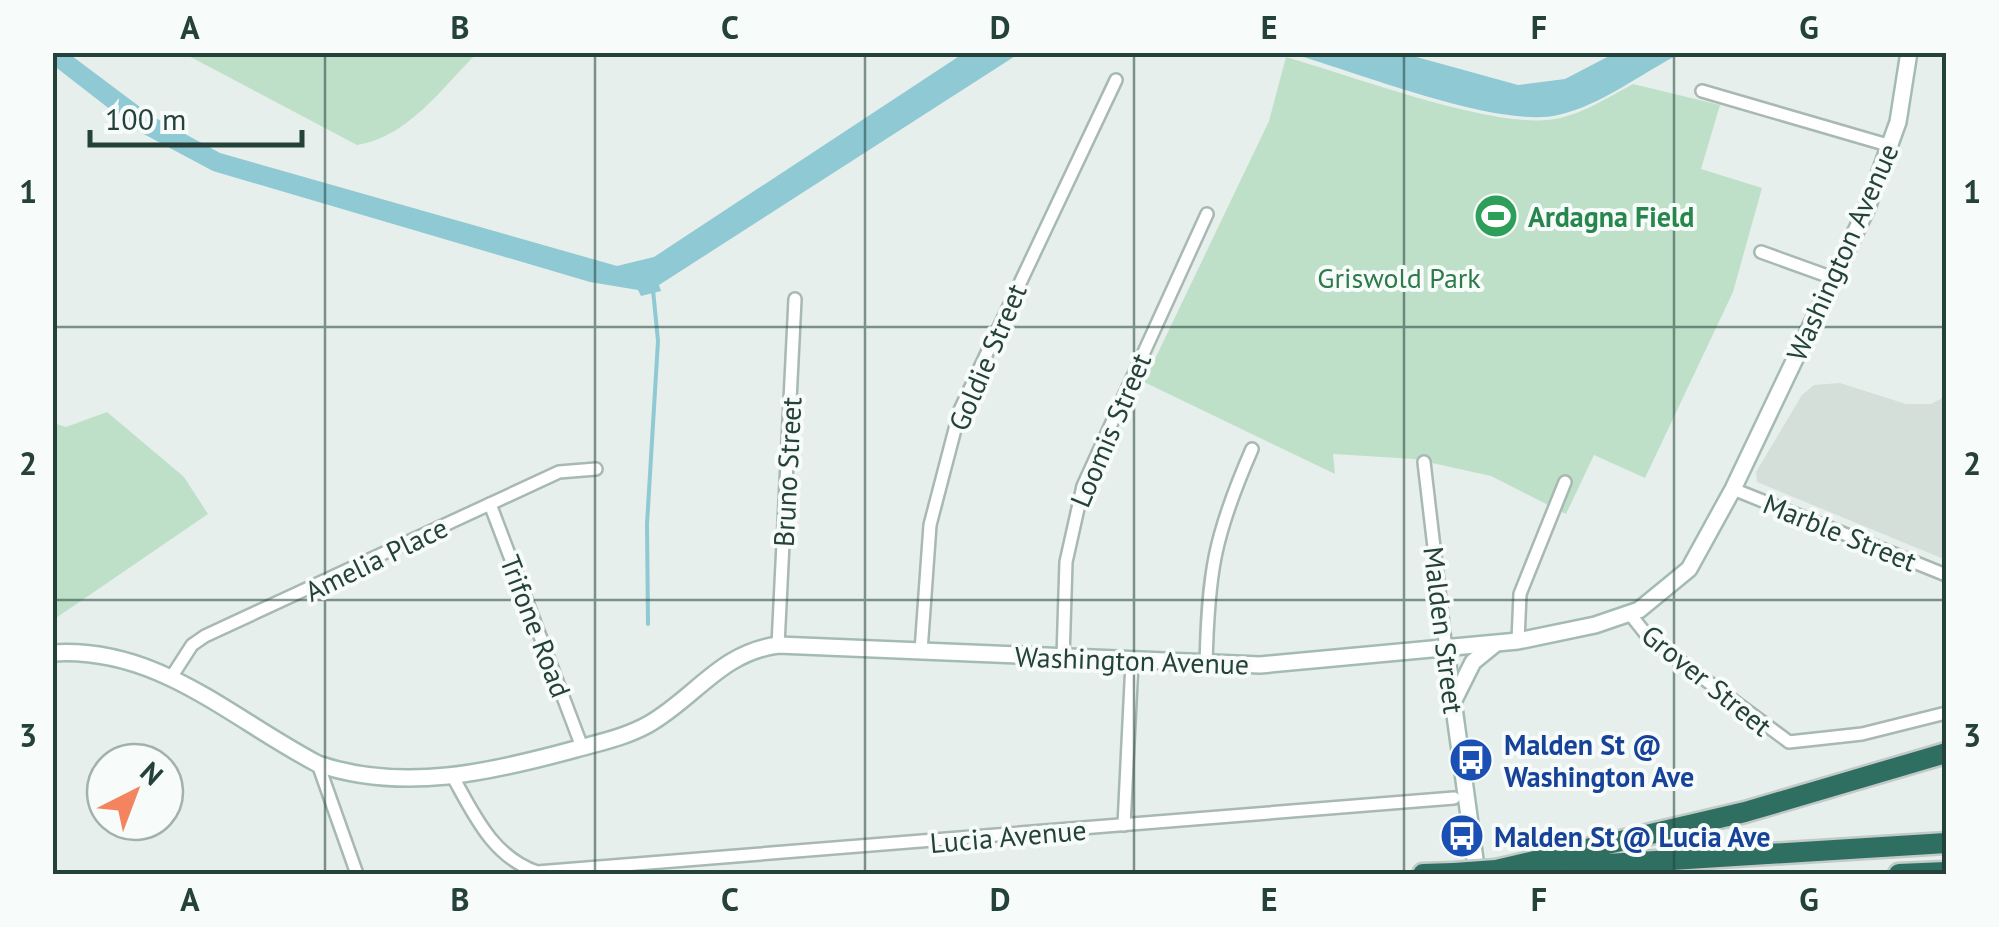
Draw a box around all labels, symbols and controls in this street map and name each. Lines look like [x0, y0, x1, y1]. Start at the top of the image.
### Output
text: A [180, 6, 200, 48]
text: B [451, 6, 469, 48]
text: C [721, 6, 739, 48]
text: D [990, 6, 1010, 48]
text: E [1261, 6, 1277, 48]
text: F [1531, 6, 1547, 48]
text: G [1799, 6, 1819, 48]
scale bar [90, 85, 302, 147]
text: 100 m [105, 99, 186, 138]
street label: Washington Avenue [1777, 137, 1907, 367]
text: 1 [19, 170, 37, 212]
text: 1 [1963, 170, 1981, 212]
sports icon: Ardagna Field [1473, 193, 1519, 239]
place label: Ardagna Field [1528, 198, 1694, 235]
park label: Griswold Park [1317, 259, 1481, 296]
street label: Goldie Street [939, 277, 1035, 436]
street label: Loomis Street [1061, 347, 1159, 513]
street label: Bruno Street [765, 395, 809, 548]
text: 2 [19, 442, 37, 484]
text: 2 [1963, 442, 1981, 484]
street label: Marble Street [1758, 484, 1923, 580]
street label: Amelia Place [299, 509, 453, 609]
street label: Malden Street [1415, 544, 1473, 716]
street label: Trifone Road [492, 550, 580, 702]
street label: Grover Street [1634, 616, 1780, 744]
street label: Washington Avenue [1014, 637, 1250, 683]
text: 3 [19, 714, 37, 756]
text: 3 [1963, 714, 1981, 756]
place label: Malden St @ Washington Ave [1504, 726, 1694, 795]
bus stop icon: Malden St @ Washington Ave [1448, 737, 1494, 783]
north arrow [85, 742, 185, 842]
text: N [133, 753, 171, 793]
street label: Lucia Avenue [928, 811, 1088, 861]
bus stop icon: Malden St @ Lucia Ave [1439, 813, 1485, 859]
place label: Malden St @ Lucia Ave [1494, 818, 1770, 855]
text: A [180, 878, 200, 920]
text: B [451, 878, 469, 920]
text: C [721, 878, 739, 920]
text: D [990, 878, 1010, 920]
text: E [1261, 878, 1277, 920]
text: F [1531, 878, 1547, 920]
text: G [1799, 878, 1819, 920]

